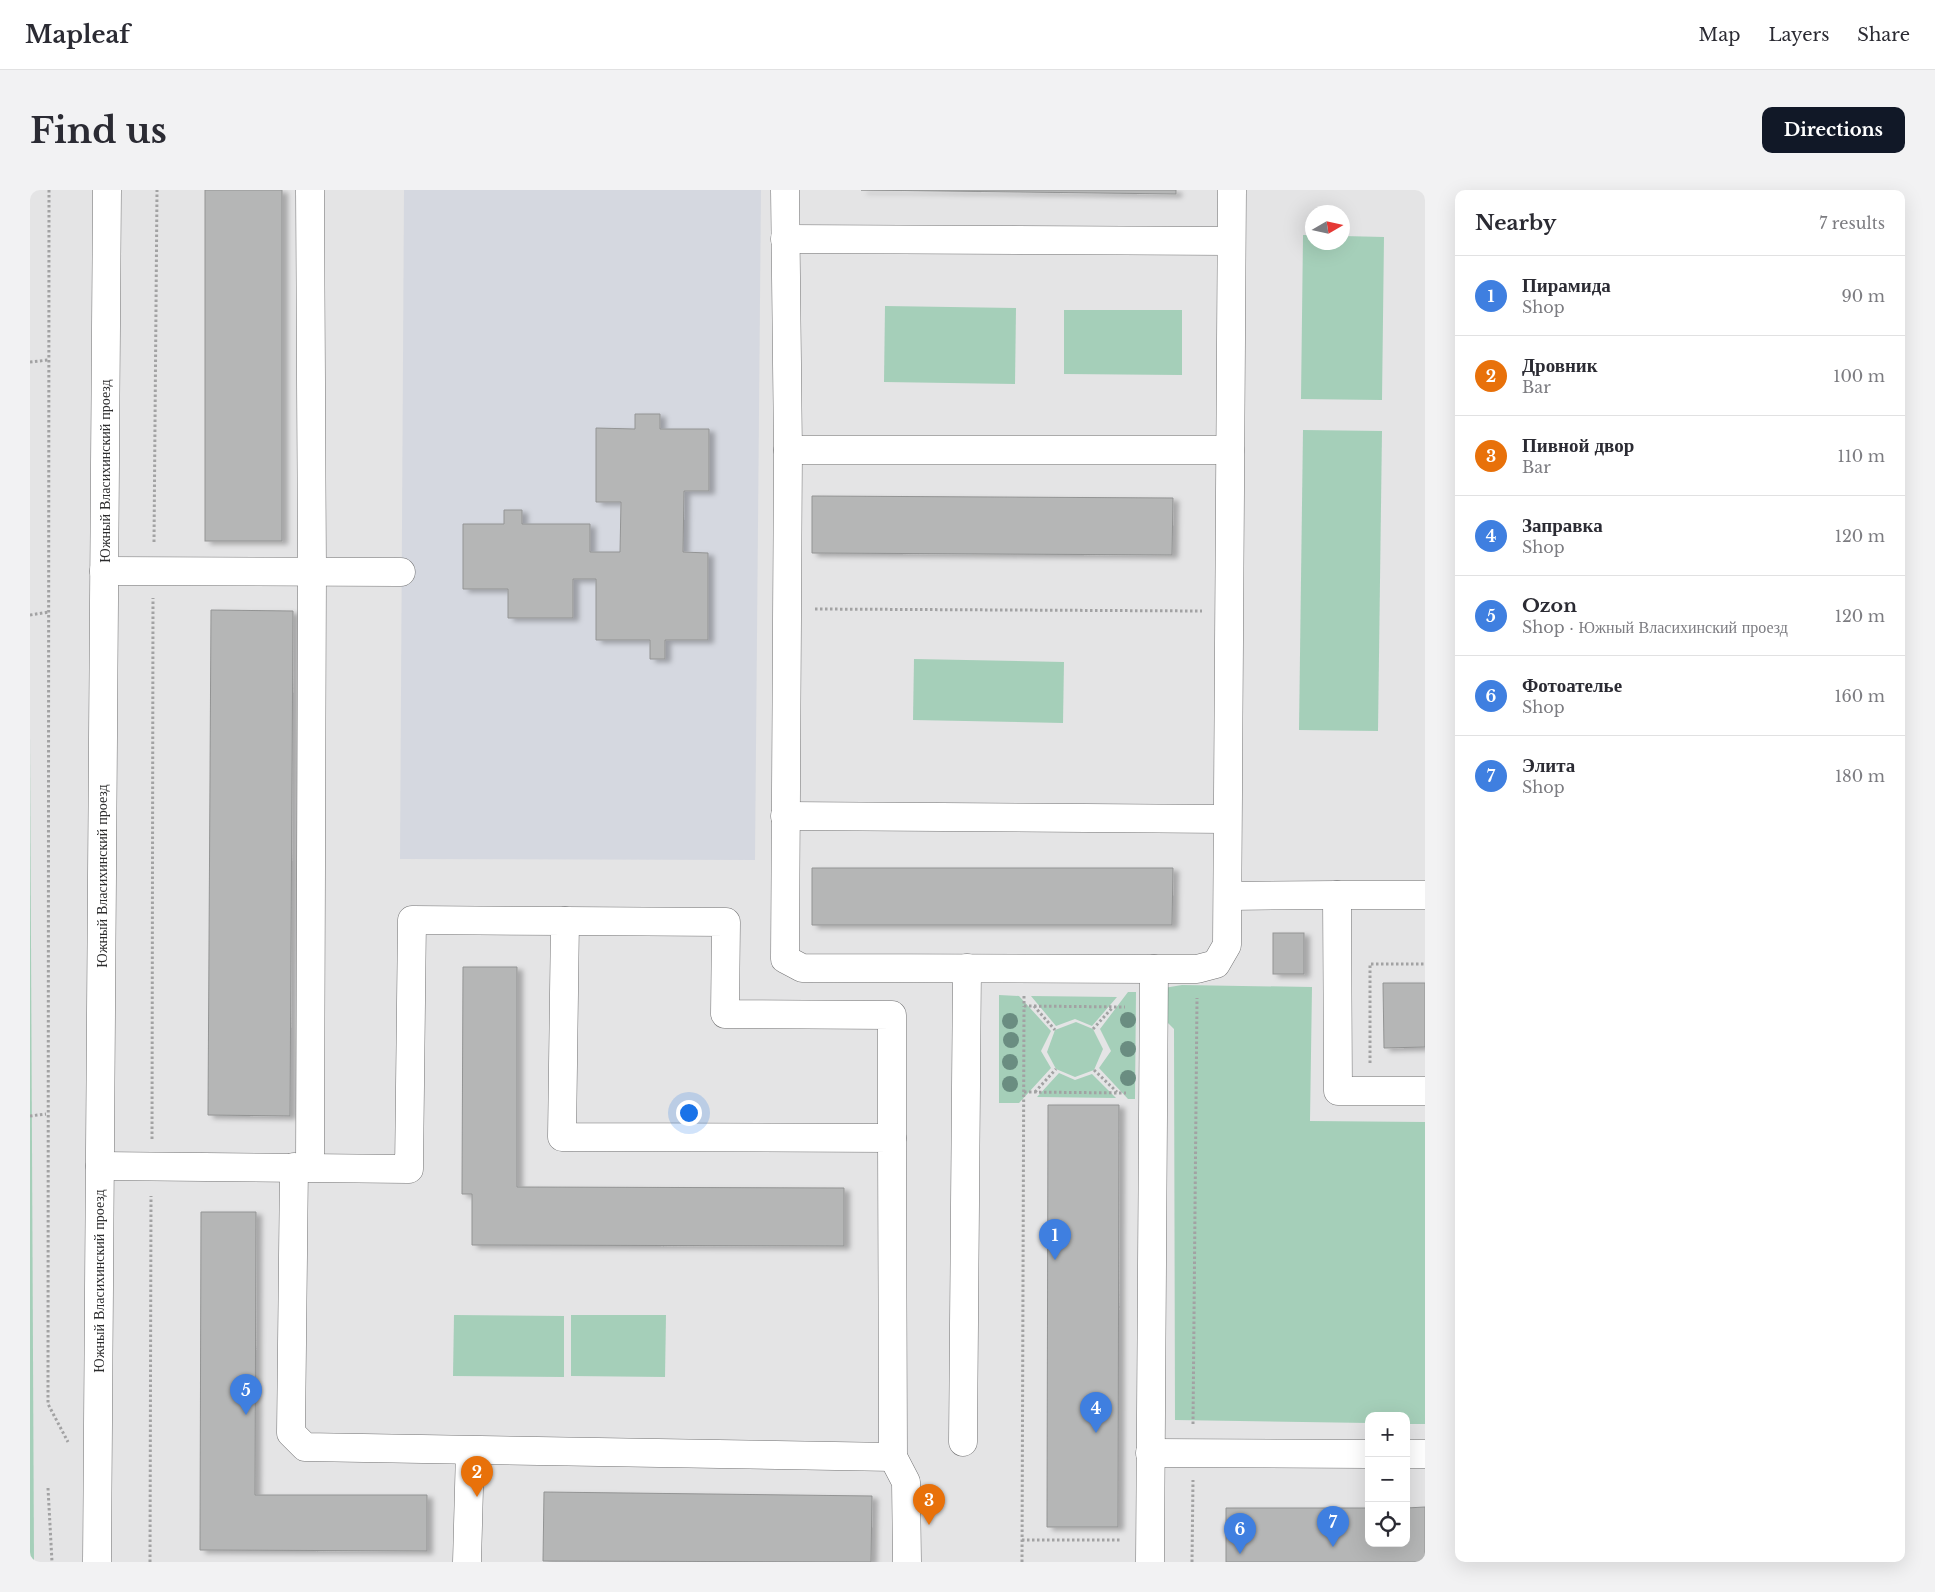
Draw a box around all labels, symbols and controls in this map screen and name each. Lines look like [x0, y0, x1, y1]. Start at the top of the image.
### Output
text: Mapleaf [25, 20, 130, 49]
text: Map [1699, 24, 1740, 46]
text: Layers [1768, 24, 1829, 46]
text: Share [1857, 24, 1910, 46]
button: Directions [1762, 107, 1905, 153]
text: Find us [30, 109, 167, 152]
north arrow [1305, 205, 1350, 250]
text: Nearby [1475, 210, 1556, 236]
text: 7 results [1819, 213, 1885, 233]
text: Пирамида [1522, 274, 1611, 297]
text: 1 [1488, 286, 1494, 306]
text: 90 m [1842, 286, 1885, 306]
text: Shop [1522, 297, 1565, 317]
text: Дровник [1522, 354, 1598, 377]
text: 2 [1486, 366, 1496, 386]
text: 100 m [1833, 366, 1885, 386]
text: Bar [1522, 377, 1551, 397]
street label: Южный Власихинский проезд [96, 379, 114, 563]
text: Пивной двор [1522, 434, 1634, 457]
text: 3 [1486, 446, 1496, 466]
text: 110 m [1838, 446, 1885, 466]
text: Bar [1522, 457, 1551, 477]
text: Заправка [1522, 514, 1603, 537]
text: 4 [1486, 526, 1496, 546]
text: 120 m [1835, 526, 1885, 546]
text: Shop [1522, 537, 1565, 557]
text: Ozon [1522, 594, 1577, 617]
text: 5 [1486, 606, 1496, 626]
text: 120 m [1835, 606, 1885, 626]
text: Shop · Южный Власихинский проезд [1522, 617, 1788, 637]
text: Фотоателье [1522, 674, 1622, 697]
text: 6 [1486, 686, 1496, 706]
text: 160 m [1834, 686, 1885, 706]
text: Shop [1522, 697, 1565, 717]
text: Элита [1522, 754, 1575, 777]
text: 7 [1487, 766, 1495, 786]
text: 180 m [1835, 766, 1885, 786]
text: Shop [1522, 777, 1565, 797]
street label: Южный Власихинский проезд [93, 784, 111, 968]
your location [676, 1100, 702, 1126]
street label: Южный Власихинский проезд [90, 1189, 108, 1373]
pin: 1 [1039, 1219, 1071, 1260]
pin: 5 [230, 1374, 262, 1415]
pin: 4 [1080, 1392, 1112, 1433]
map controls [1365, 1412, 1410, 1547]
button: + [1365, 1412, 1410, 1457]
pin: 2 [461, 1456, 493, 1497]
button: − [1365, 1457, 1410, 1502]
pin: 3 [913, 1484, 945, 1525]
button: locate [1365, 1502, 1410, 1547]
pin: 7 [1317, 1506, 1349, 1547]
pin: 6 [1224, 1513, 1256, 1554]

